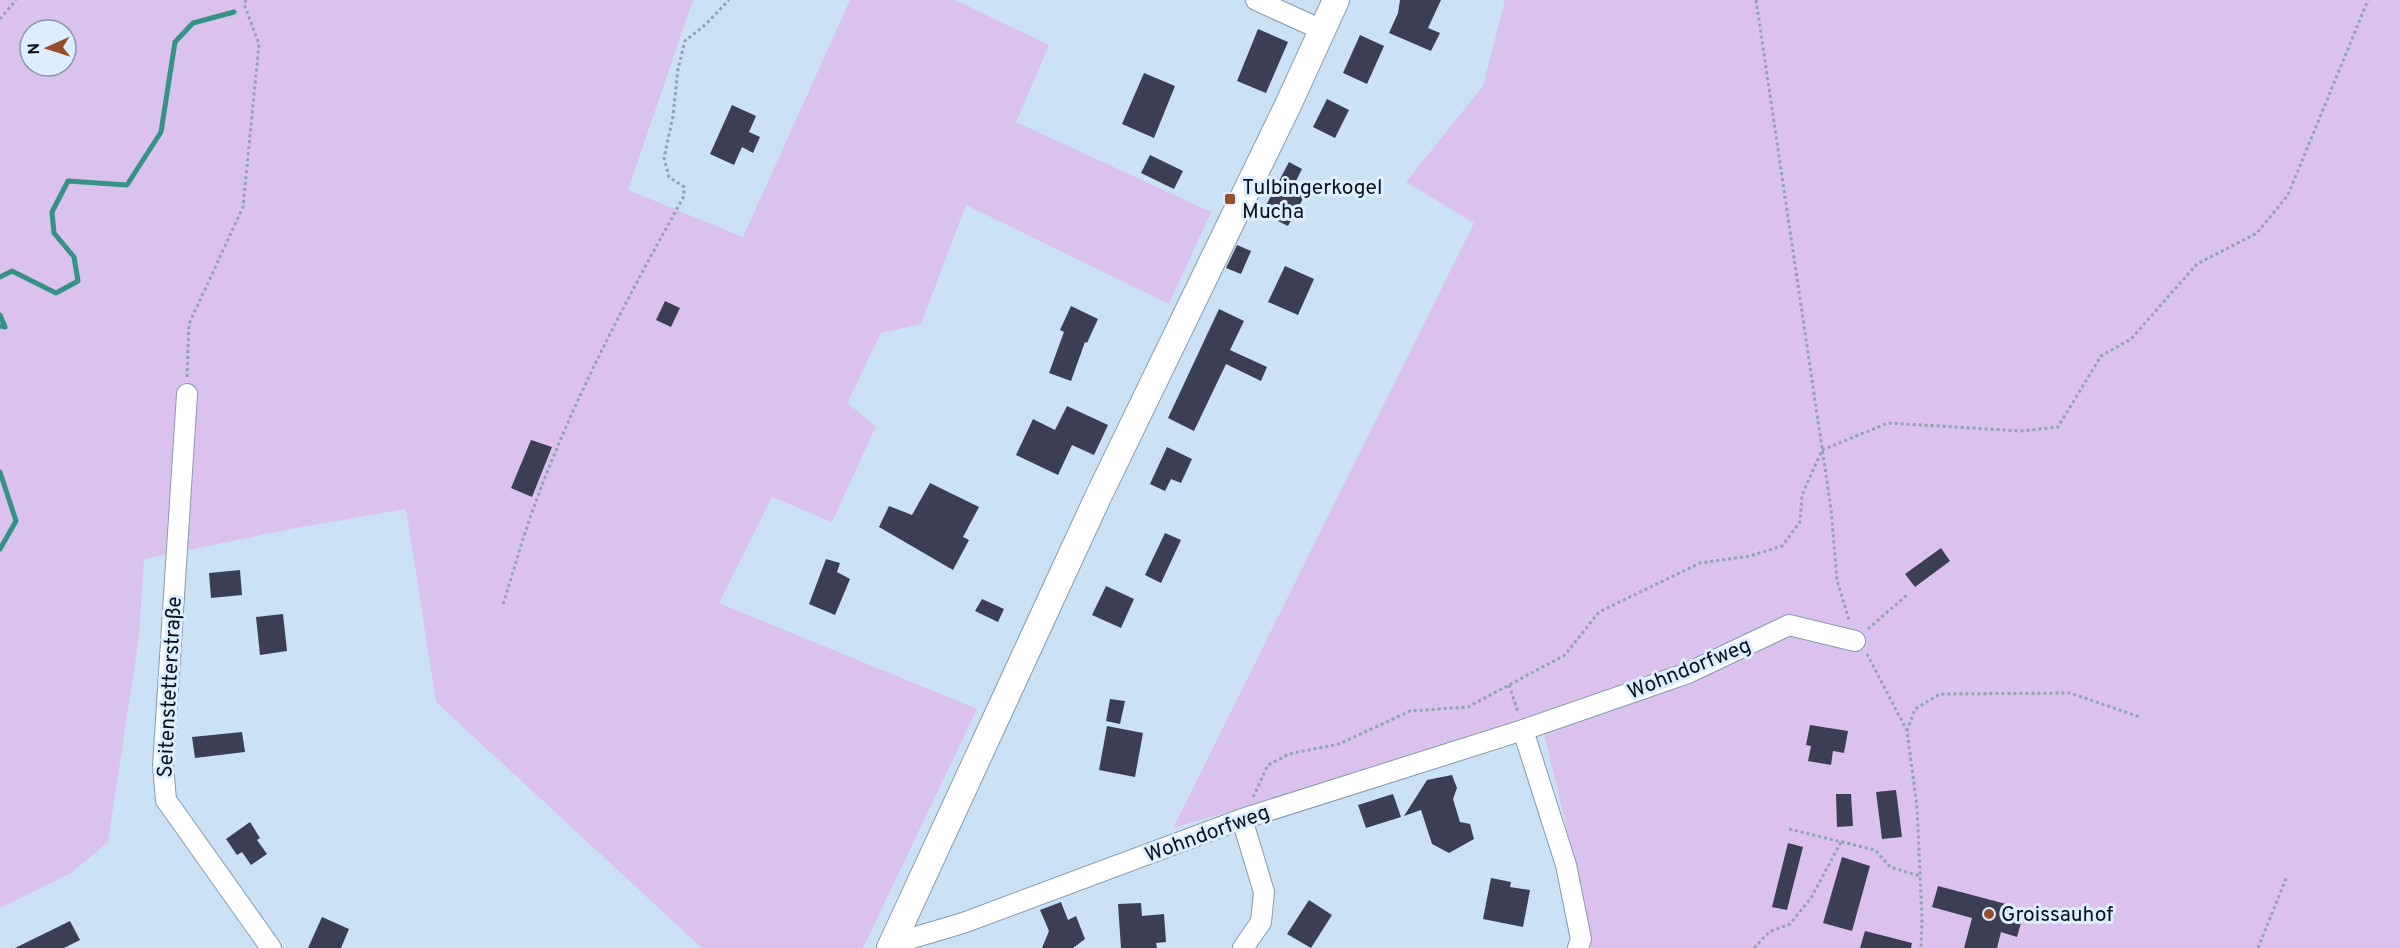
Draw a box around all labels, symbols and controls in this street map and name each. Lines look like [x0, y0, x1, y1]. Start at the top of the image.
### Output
north arrow [18, 18, 78, 78]
text: N [25, 42, 45, 55]
place label: Tulbingerkogel Mucha [1242, 175, 1382, 226]
marker: Tulbingerkogel Mucha [1223, 192, 1237, 206]
street label: Seitenstetterstraße [152, 596, 189, 778]
street label: Wohndorfweg [1624, 632, 1755, 706]
street label: Wohndorfweg [1142, 799, 1274, 869]
place label: Groissauhof [2001, 902, 2113, 929]
marker: Groissauhof [1982, 907, 1996, 921]

